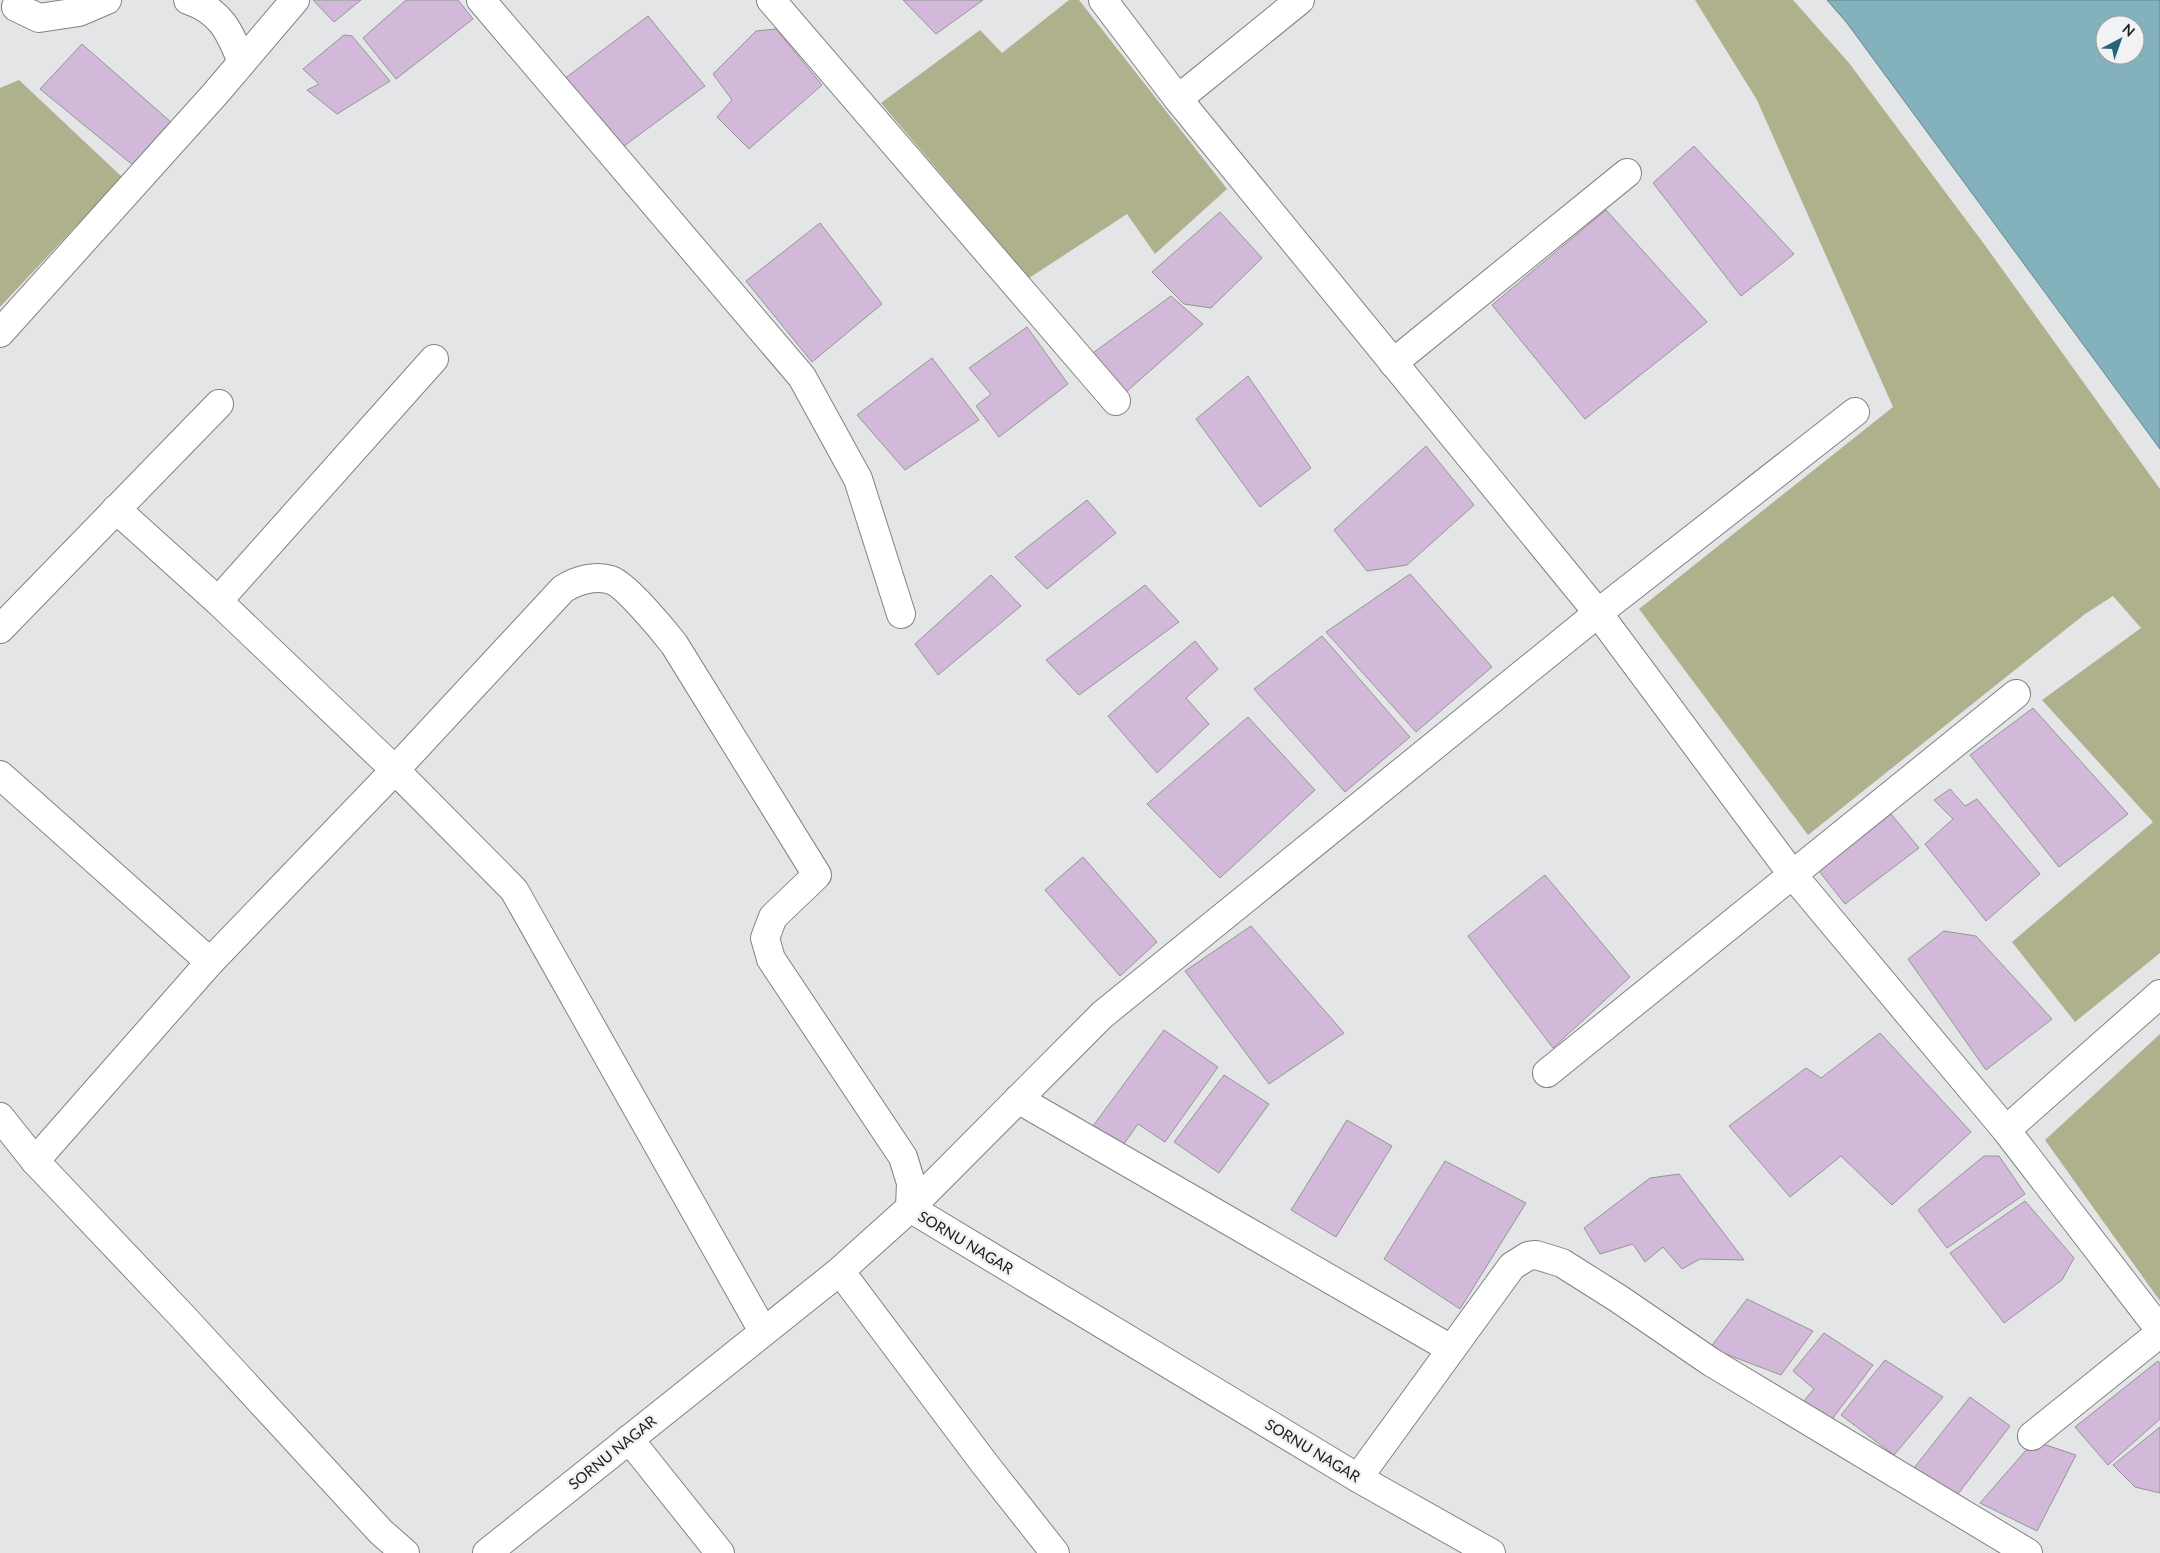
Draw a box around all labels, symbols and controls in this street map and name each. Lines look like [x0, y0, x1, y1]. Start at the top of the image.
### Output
north arrow [2095, 15, 2145, 65]
text: N [2119, 20, 2139, 40]
street label: SORNU NAGAR [915, 1207, 1017, 1278]
street label: SORNU NAGAR [565, 1411, 660, 1493]
street label: SORNU NAGAR [1262, 1415, 1364, 1486]

